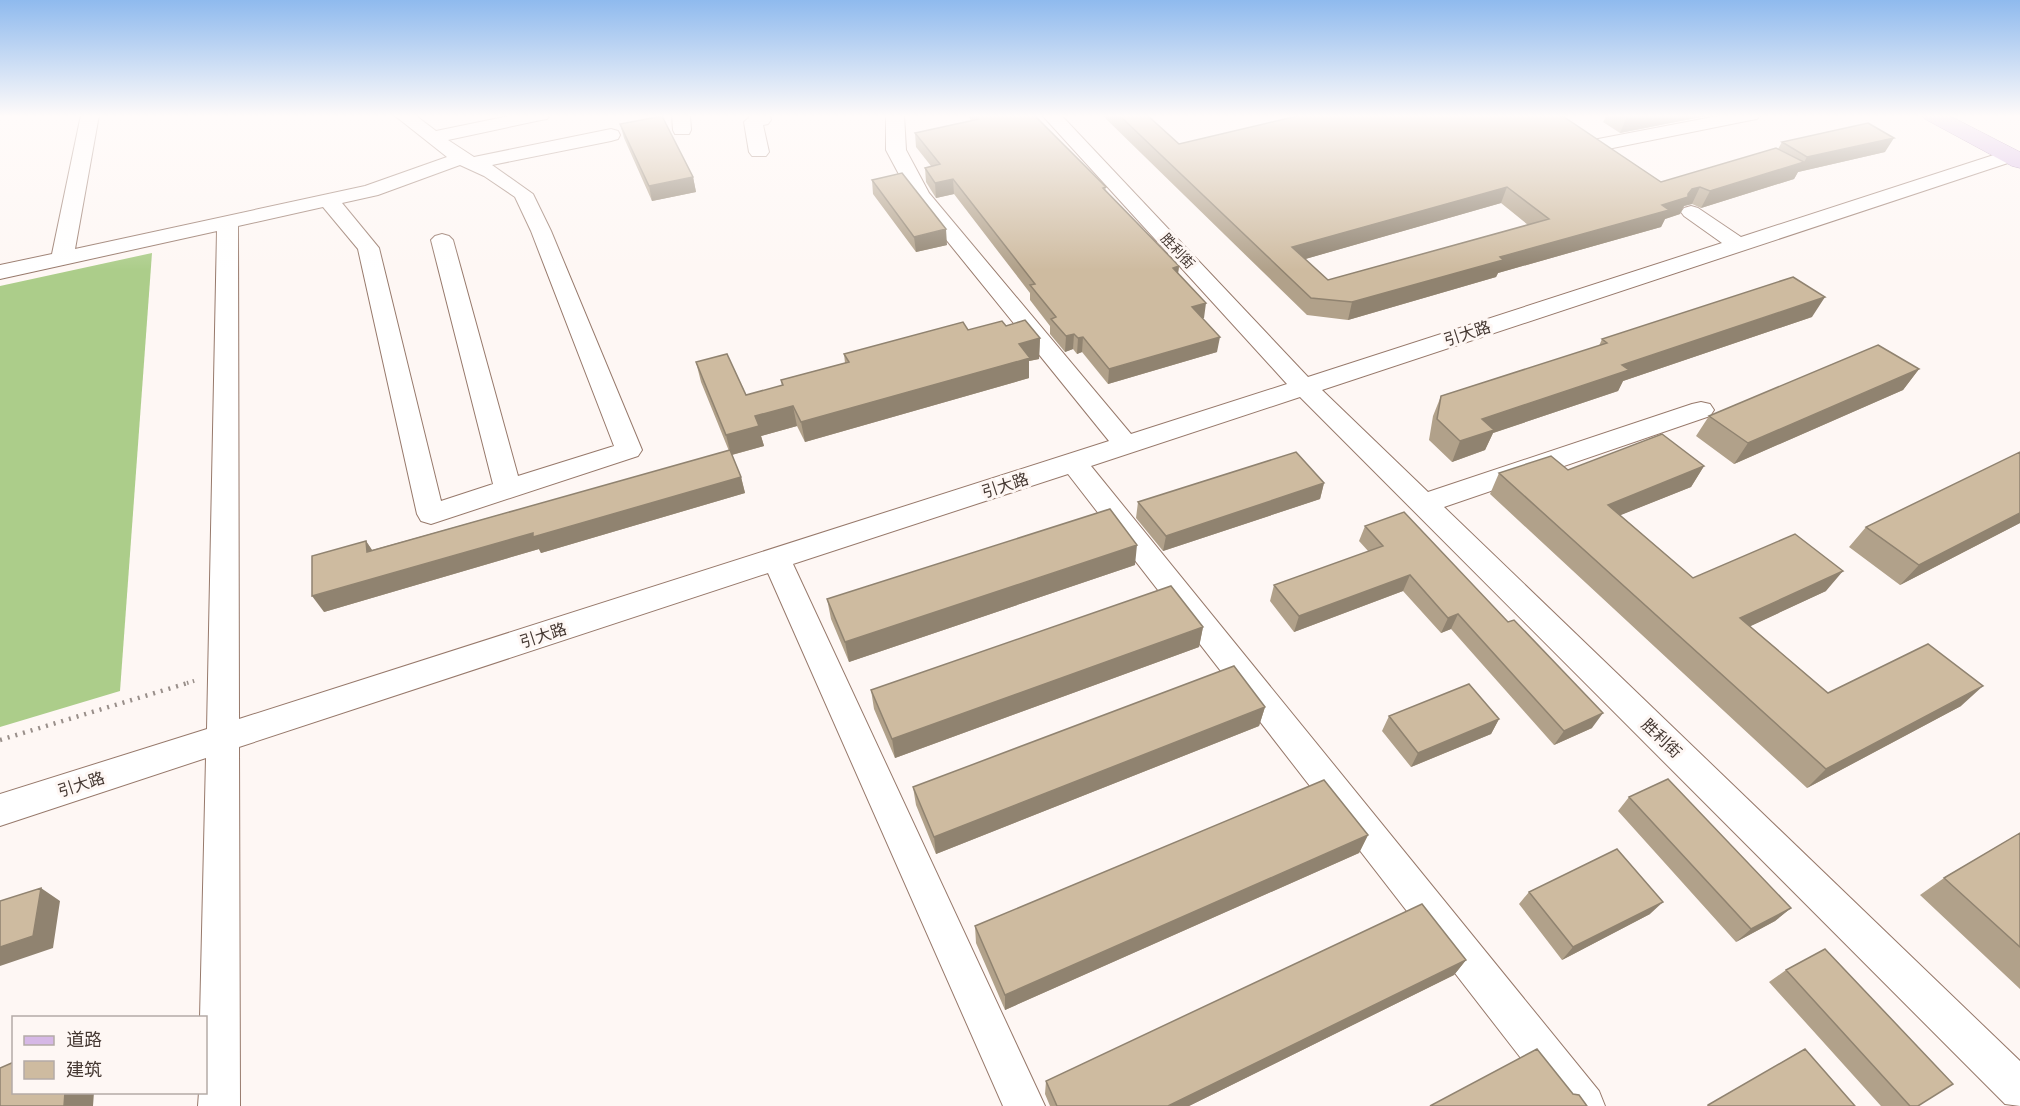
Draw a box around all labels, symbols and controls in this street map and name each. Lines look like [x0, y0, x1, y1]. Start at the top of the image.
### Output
street label: 胜利街 [1158, 230, 1198, 272]
street label: 引大路 [1441, 317, 1493, 349]
street label: 引大路 [979, 469, 1031, 501]
street label: 引大路 [517, 619, 569, 651]
street label: 胜利街 [1638, 715, 1686, 761]
street label: 引大路 [55, 768, 107, 800]
legend [12, 1016, 207, 1094]
text: 道路 [66, 1029, 102, 1049]
text: 建筑 [66, 1059, 102, 1079]

